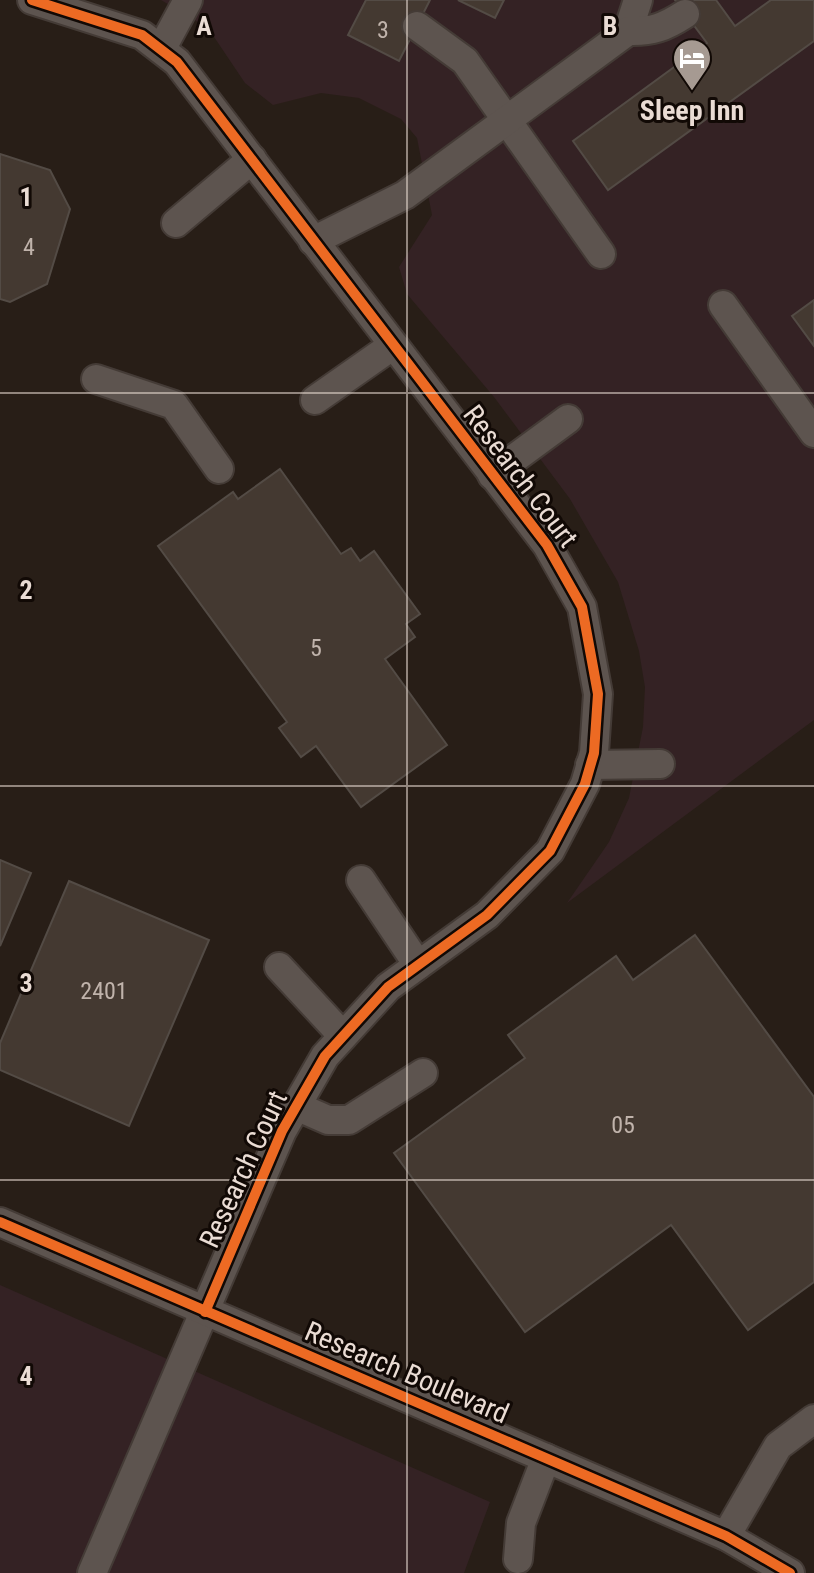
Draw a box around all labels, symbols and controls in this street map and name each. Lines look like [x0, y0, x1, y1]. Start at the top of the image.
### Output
text: A [196, 11, 212, 41]
text: B [603, 11, 617, 41]
house number: 3 [377, 16, 389, 44]
hotel icon: Sleep Inn [671, 37, 713, 92]
place label: Sleep Inn [640, 94, 744, 127]
text: 1 [19, 182, 33, 212]
house number: 4 [23, 233, 35, 261]
street label: Research Court [456, 399, 585, 554]
text: 2 [19, 575, 33, 605]
house number: 5 [310, 634, 322, 662]
text: 3 [19, 968, 33, 998]
house number: 2401 [80, 977, 128, 1005]
street label: Research Court [193, 1085, 294, 1253]
house number: 05 [611, 1111, 635, 1139]
street label: Research Boulevard [300, 1315, 514, 1430]
text: 4 [19, 1361, 33, 1391]

